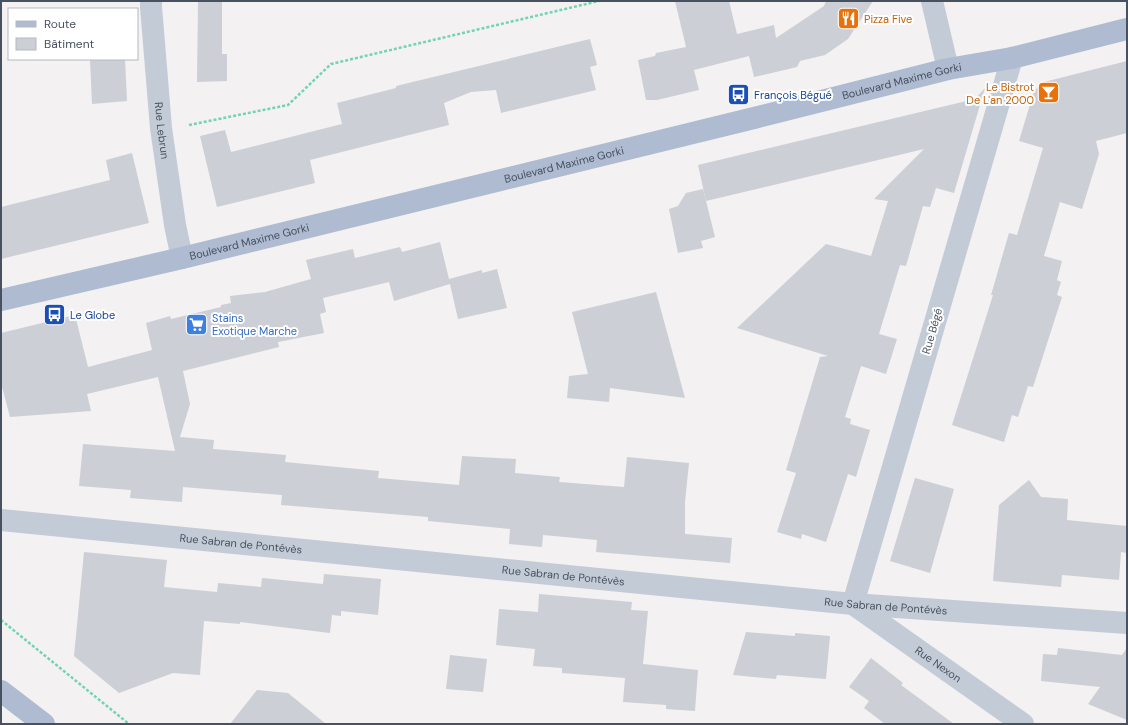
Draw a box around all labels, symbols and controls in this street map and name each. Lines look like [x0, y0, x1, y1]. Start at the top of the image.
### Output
restaurant icon: Pizza Five [836, 6, 862, 32]
legend [8, 8, 138, 60]
place label: Pizza Five [864, 12, 912, 26]
text: Route [44, 16, 76, 32]
text: Bâtiment [44, 36, 95, 52]
street label: Boulevard Maxime Gorki [840, 60, 963, 103]
place label: Le Bistrot De L'an 2000 [966, 80, 1034, 107]
bar icon: Le Bistrot De L'an 2000 [1036, 80, 1062, 106]
bus stop icon: François Bégué [725, 82, 751, 108]
place label: François Bégué [754, 88, 832, 102]
street label: Rue Lebrun [152, 101, 172, 160]
street label: Boulevard Maxime Gorki [503, 143, 625, 186]
street label: Boulevard Maxime Gorki [188, 220, 310, 263]
bus stop icon: Le Globe [42, 302, 68, 328]
street label: Rue Bégé [919, 306, 945, 356]
place label: Le Globe [70, 308, 115, 322]
supermarket icon: Stains Exotique Marche [183, 311, 209, 337]
place label: Stains Exotique Marche [212, 311, 297, 338]
street label: Rue Sabran de Pontévès [179, 531, 303, 557]
street label: Rue Sabran de Pontévès [501, 562, 625, 588]
street label: Rue Sabran de Pontévès [824, 594, 948, 618]
street label: Rue Nexon [912, 643, 964, 685]

